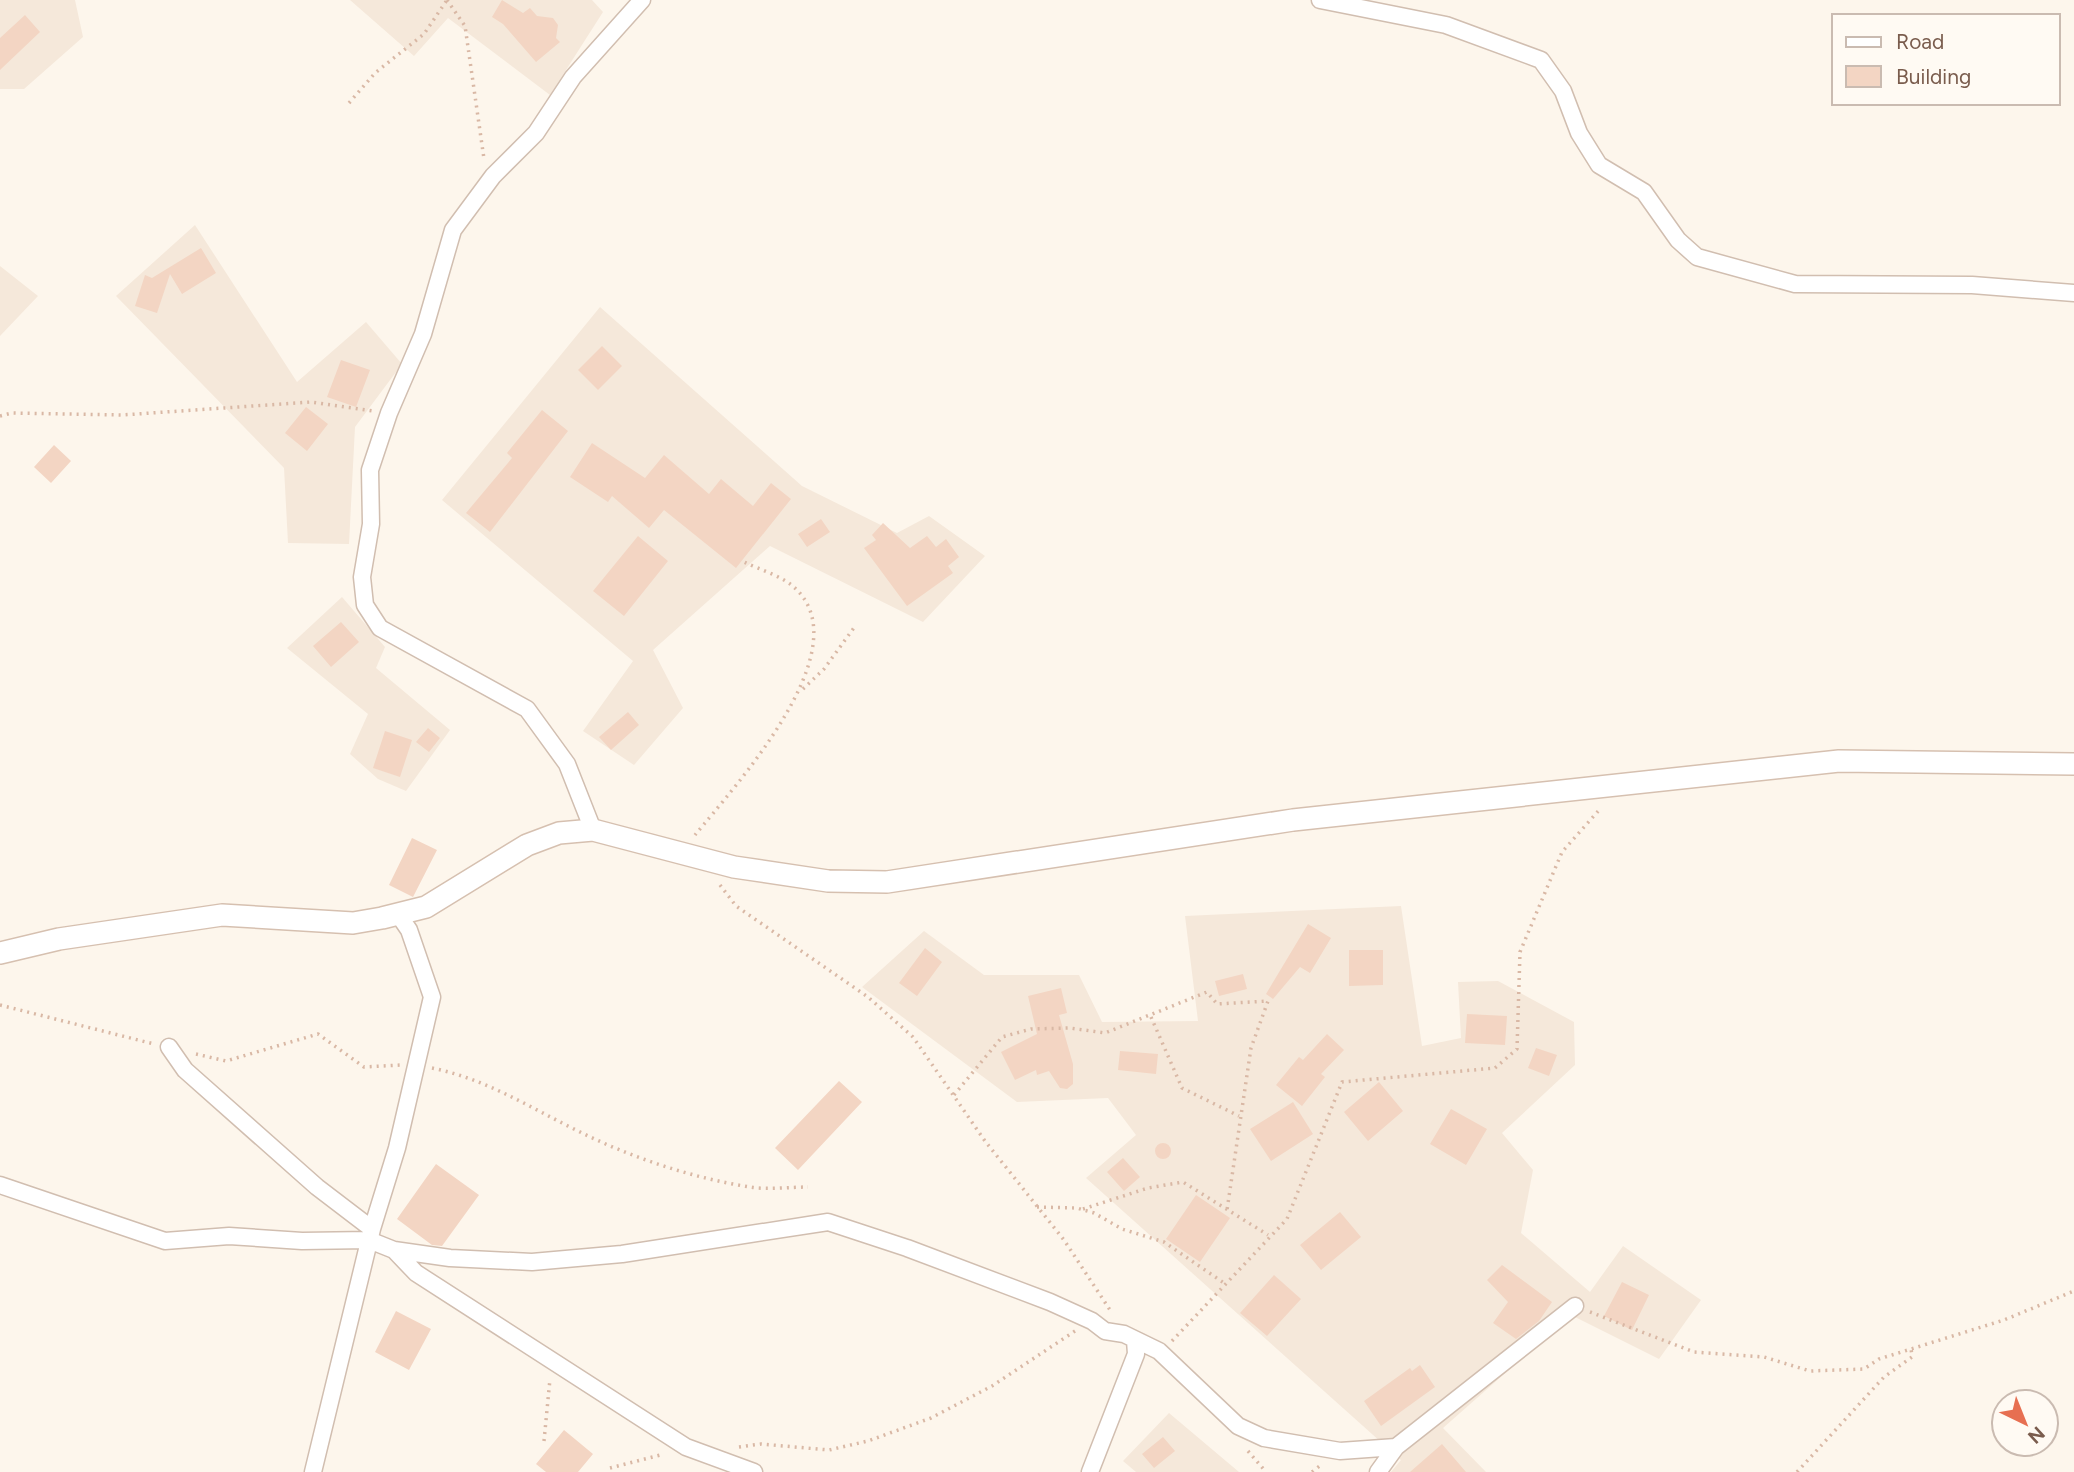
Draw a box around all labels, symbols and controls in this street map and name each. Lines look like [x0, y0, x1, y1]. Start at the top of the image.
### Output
legend [1832, 14, 2060, 105]
text: Road [1896, 29, 1944, 54]
text: Building [1896, 64, 1971, 89]
north arrow [1990, 1388, 2060, 1458]
text: N [2023, 1422, 2049, 1448]

